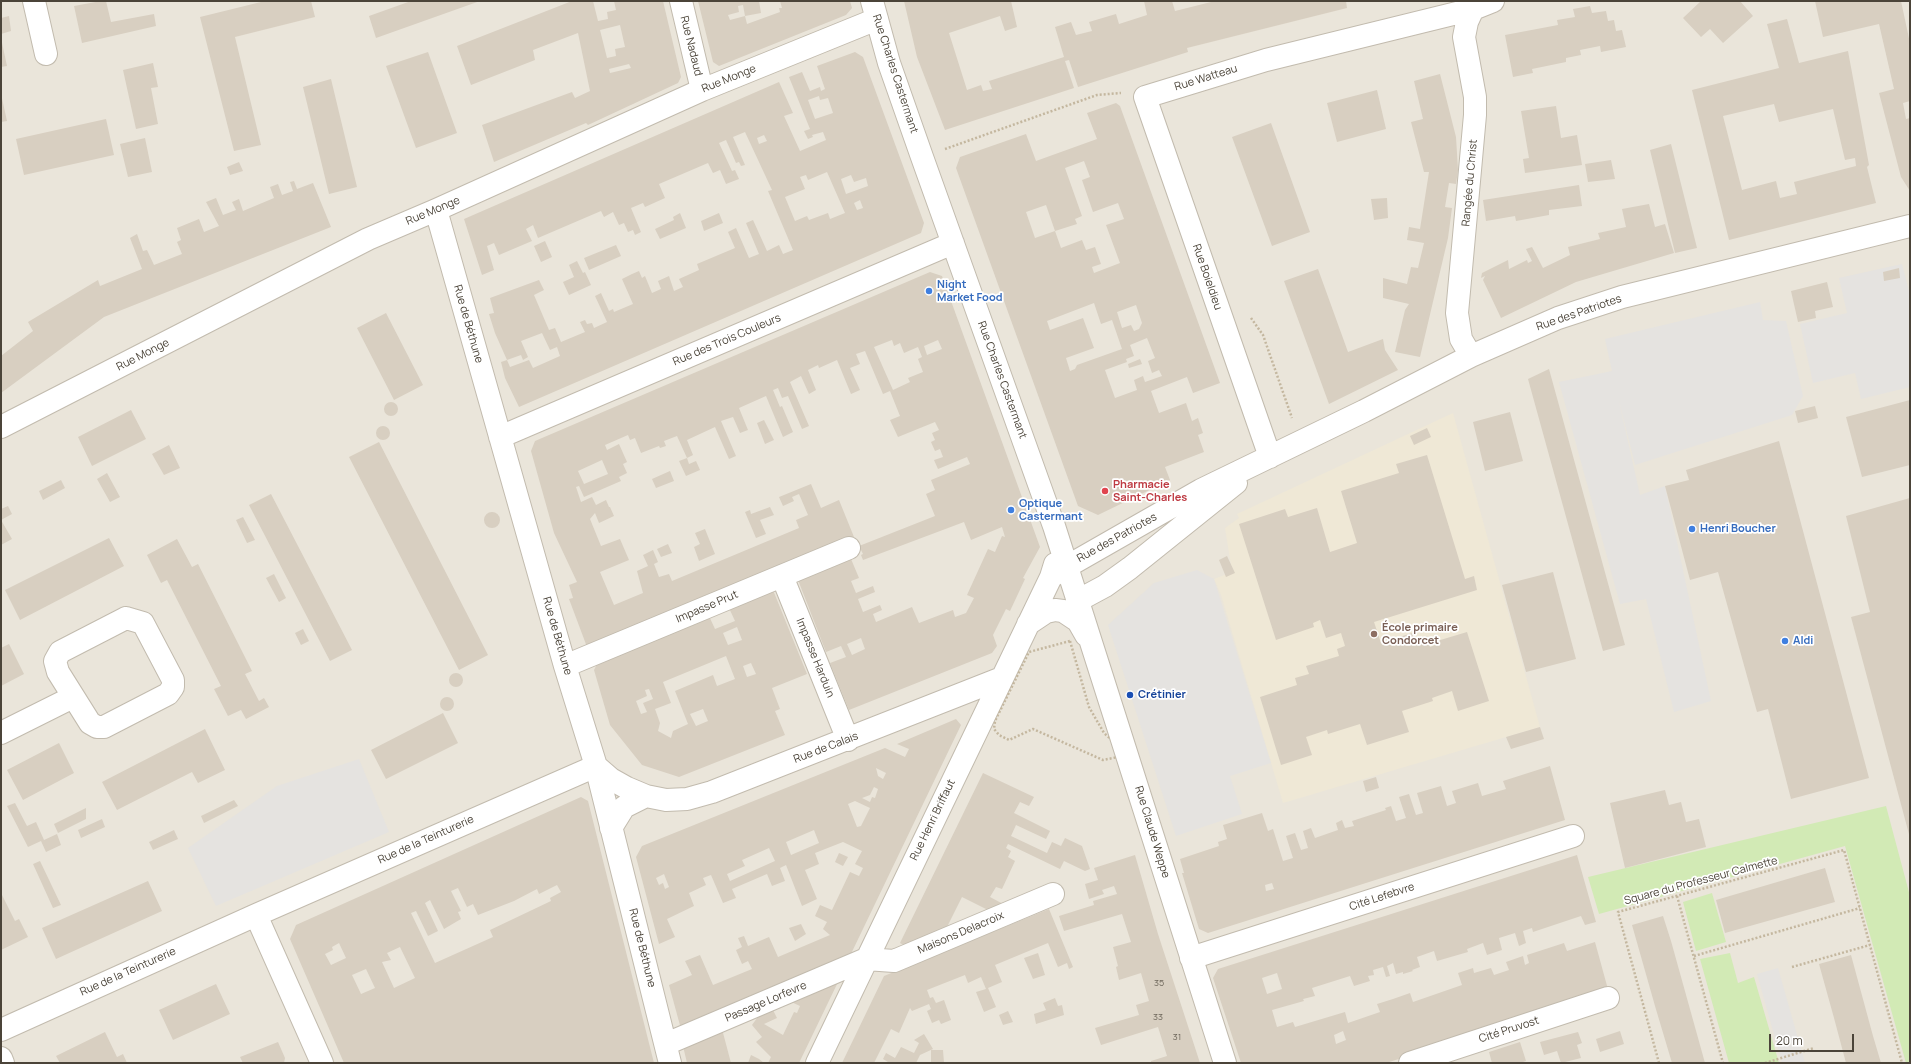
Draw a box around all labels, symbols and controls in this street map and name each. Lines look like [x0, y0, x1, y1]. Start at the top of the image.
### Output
street label: Rue Charles Castermant [870, 13, 920, 135]
street label: Rue Nadaud [677, 15, 705, 77]
street label: Rue Monge [700, 62, 758, 96]
street label: Rue Watteau [1173, 62, 1239, 94]
street label: Rangée du Christ [1460, 139, 1480, 227]
street label: Rue Monge [404, 194, 462, 228]
street label: Rue Boieldieu [1190, 242, 1224, 312]
place label: Night Market Food [937, 278, 1002, 304]
street label: Rue de Béthune [451, 283, 485, 365]
marker: Night Market Food [924, 286, 934, 296]
street label: Rue des Patriotes [1535, 292, 1623, 334]
street label: Rue des Trois Couleurs [671, 311, 783, 369]
street label: Rue Charles Castermant [975, 319, 1029, 441]
street label: Rue Monge [114, 336, 172, 374]
place label: Pharmacie Saint-Charles [1113, 478, 1187, 504]
marker: Pharmacie Saint-Charles [1100, 486, 1110, 496]
place label: Optique Castermant [1019, 497, 1083, 523]
marker: Optique Castermant [1006, 505, 1016, 515]
street label: Rue des Patriotes [1075, 511, 1159, 565]
place label: Henri Boucher [1700, 522, 1776, 536]
marker: Henri Boucher [1687, 524, 1697, 534]
street label: Impasse Prut [674, 588, 740, 626]
street label: Rue de Béthune [540, 595, 574, 677]
street label: Impasse Harduin [793, 616, 837, 700]
place label: École primaire Condorcet [1382, 621, 1458, 647]
marker: École primaire Condorcet [1369, 629, 1379, 639]
place label: Aldi [1793, 634, 1813, 648]
marker: Aldi [1780, 636, 1790, 646]
place label: Crétinier [1138, 688, 1186, 702]
marker: Crétinier [1125, 690, 1135, 700]
street label: Rue de Calais [792, 730, 860, 766]
street label: Rue Henri Briffaut [908, 777, 958, 863]
street label: Rue Claude Weppe [1132, 784, 1172, 880]
street label: Rue de la Teinturerie [376, 813, 476, 867]
street label: Square du Professeur Calmette [1623, 854, 1779, 908]
street label: Cité Lefebvre [1348, 880, 1416, 914]
street label: Rue de Béthune [626, 907, 658, 989]
street label: Maisons Delacroix [916, 909, 1006, 957]
street label: Rue de la Teinturerie [78, 945, 178, 999]
house number: 35 [1154, 978, 1164, 988]
street label: Passage Lorfevre [723, 979, 809, 1025]
house number: 33 [1153, 1012, 1163, 1022]
street label: Cité Pruvost [1477, 1014, 1541, 1046]
scale bar [1771, 1026, 1856, 1052]
house number: 31 [1173, 1032, 1181, 1042]
text: 20 m [1776, 1032, 1803, 1049]

